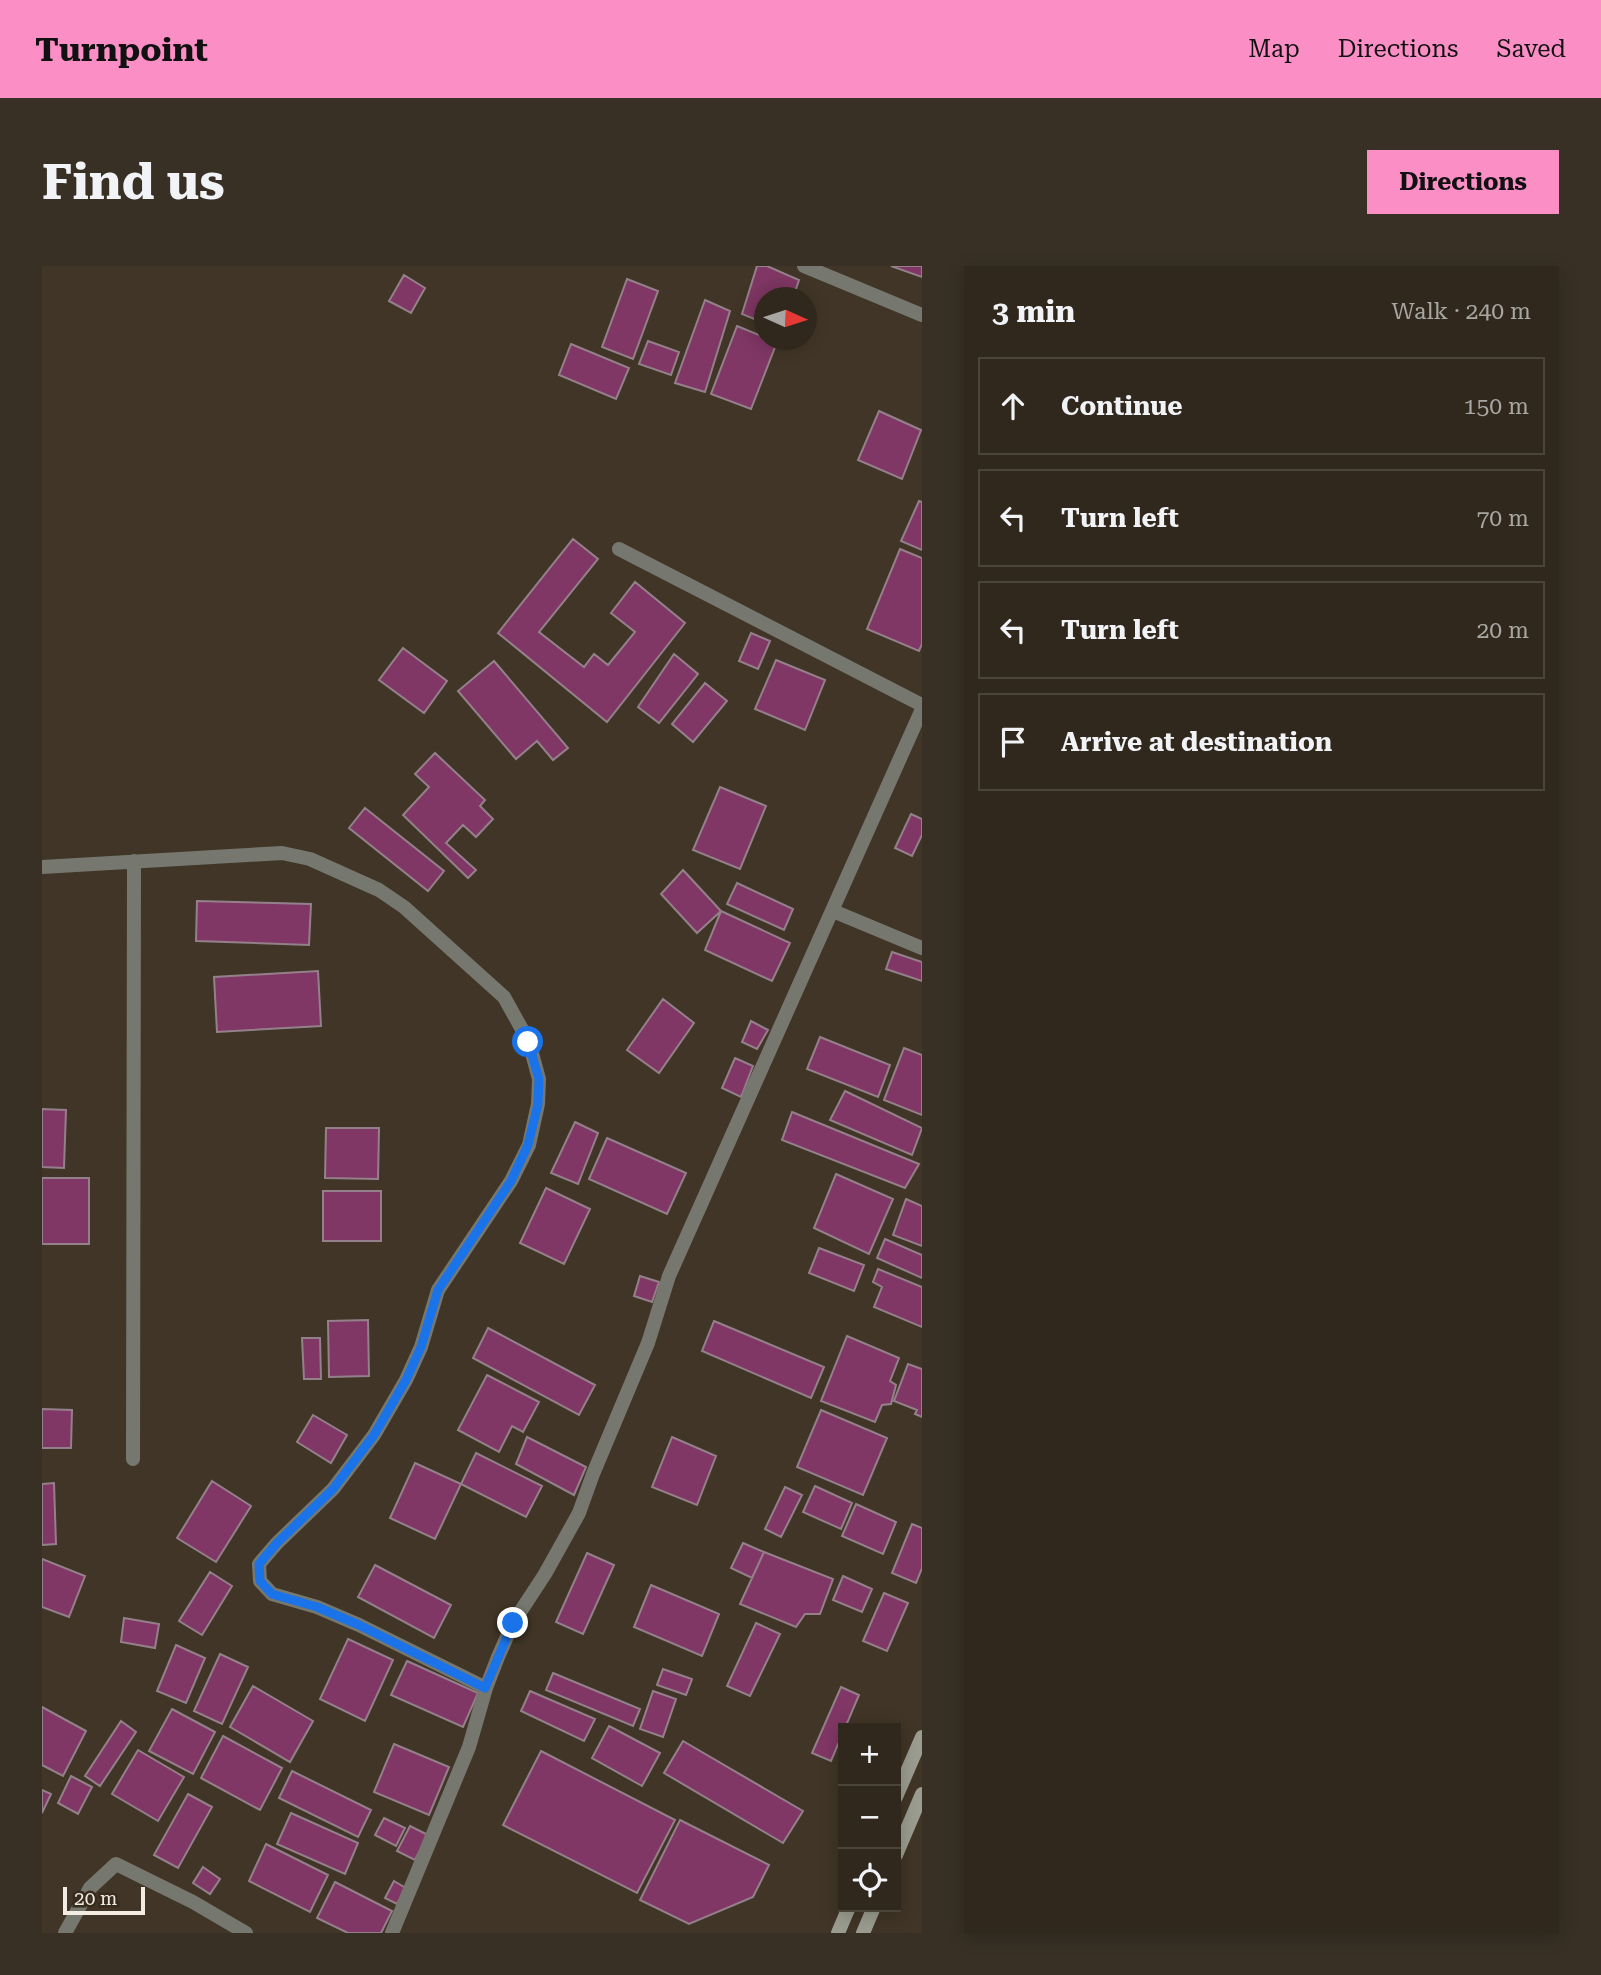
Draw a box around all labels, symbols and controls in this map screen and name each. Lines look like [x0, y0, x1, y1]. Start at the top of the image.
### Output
text: Turnpoint [35, 30, 208, 69]
text: Map [1248, 35, 1300, 63]
text: Directions [1338, 35, 1458, 63]
text: Saved [1496, 35, 1566, 63]
button: Directions [1367, 150, 1559, 214]
text: Find us [42, 154, 225, 211]
north arrow [754, 287, 817, 350]
text: 3 min [992, 294, 1075, 329]
text: Walk · 240 m [1392, 298, 1531, 325]
icon: ahead [994, 387, 1032, 425]
text: Continue [1061, 391, 1183, 421]
text: 150 m [1464, 393, 1529, 420]
icon: left [994, 499, 1032, 537]
text: Turn left [1061, 503, 1179, 533]
text: 70 m [1476, 505, 1529, 532]
icon: left [994, 611, 1032, 649]
text: Turn left [1061, 615, 1179, 645]
text: 20 m [1476, 617, 1529, 644]
icon: arrive [994, 723, 1032, 761]
text: Arrive at destination [1061, 727, 1332, 757]
route start [512, 1026, 543, 1057]
route end [497, 1607, 528, 1638]
map controls [838, 1723, 901, 1912]
button: + [838, 1723, 901, 1786]
button: − [838, 1786, 901, 1849]
button: locate [838, 1849, 901, 1912]
scale bar [63, 1884, 145, 1916]
text: 20 m [74, 1887, 117, 1910]

